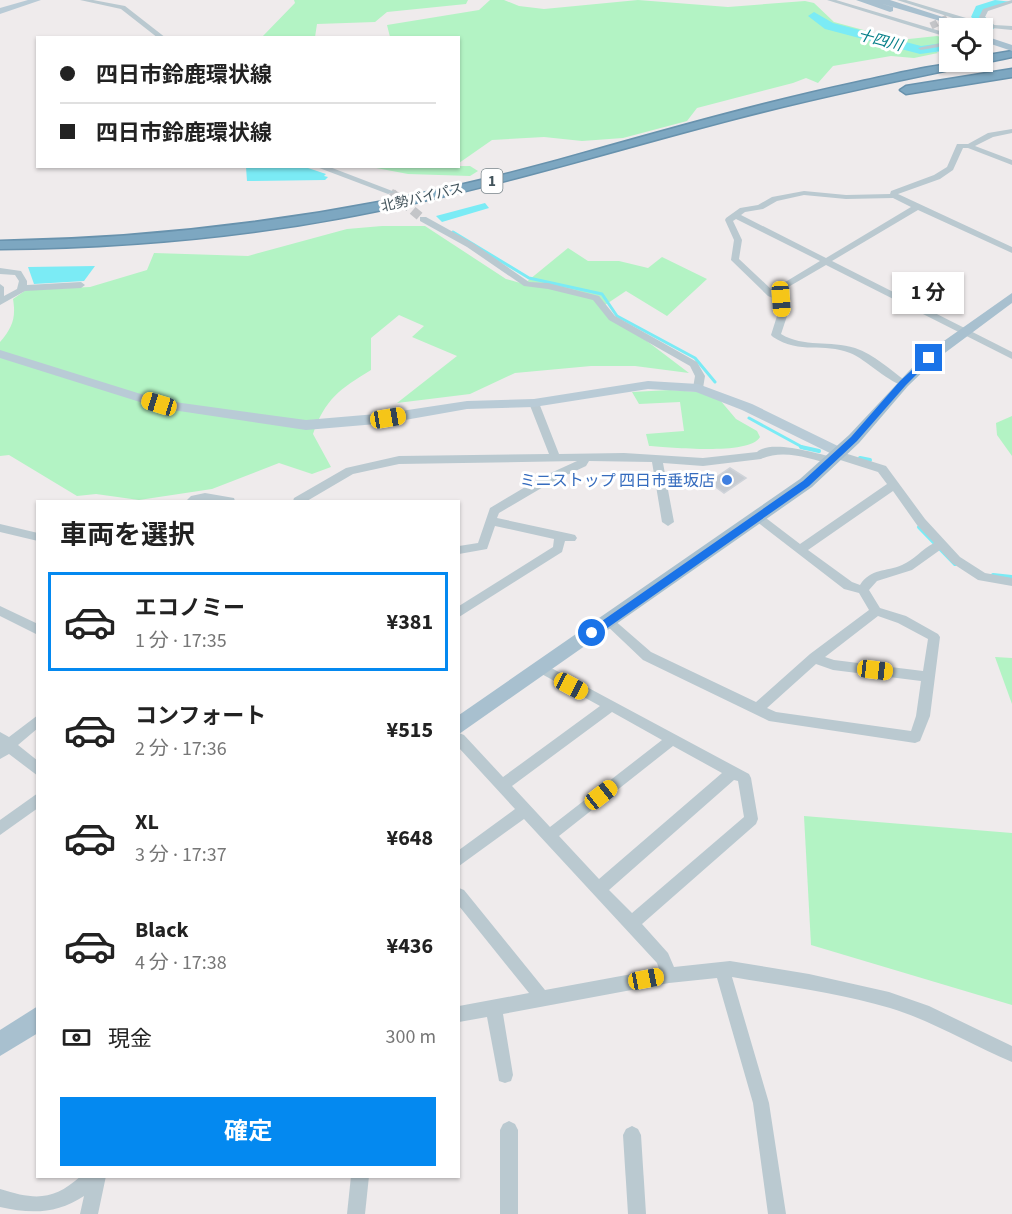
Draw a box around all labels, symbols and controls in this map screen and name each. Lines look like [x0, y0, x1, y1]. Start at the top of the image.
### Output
map controls [939, 18, 993, 72]
button: locate [939, 18, 993, 72]
water label: 十四川 [855, 25, 906, 57]
text: 四日市鈴鹿環状線 [96, 59, 272, 91]
text: 四日市鈴鹿環状線 [96, 117, 272, 149]
road number: 1 [482, 169, 502, 193]
street label: 北勢バイパス [379, 179, 465, 217]
callout: 1 分 [893, 271, 965, 313]
text: 1 分 [911, 279, 945, 307]
car [771, 280, 791, 318]
route end [915, 344, 942, 371]
car [139, 390, 179, 418]
car [369, 406, 407, 430]
place label: ミニストップ 四日市垂坂店 [520, 470, 715, 492]
marker: ミニストップ 四日市垂坂店 [720, 473, 734, 487]
text: 車両を選択 [60, 516, 195, 555]
text: エコノミー [135, 592, 245, 624]
icon: car [63, 595, 117, 649]
text: ¥381 [387, 606, 433, 638]
route start [578, 619, 605, 646]
text: 1 分 · 17:35 [135, 627, 227, 655]
car [856, 659, 894, 681]
car [551, 670, 591, 702]
text: コンフォート [135, 700, 266, 732]
icon: car [63, 703, 117, 757]
text: ¥515 [387, 714, 433, 746]
text: 2 分 · 17:36 [135, 735, 227, 763]
car [581, 777, 621, 813]
text: XL [135, 806, 159, 838]
icon: car [63, 811, 117, 865]
text: ¥648 [387, 822, 433, 854]
text: 3 分 · 17:37 [135, 841, 227, 869]
text: Black [135, 914, 189, 946]
icon: car [63, 919, 117, 973]
text: ¥436 [387, 930, 433, 962]
text: 4 分 · 17:38 [135, 949, 227, 977]
car [627, 967, 665, 991]
icon: cash [60, 1021, 93, 1054]
text: 現金 [108, 1023, 152, 1055]
text: 300 m [386, 1023, 436, 1051]
button: 確定 [60, 1097, 436, 1166]

